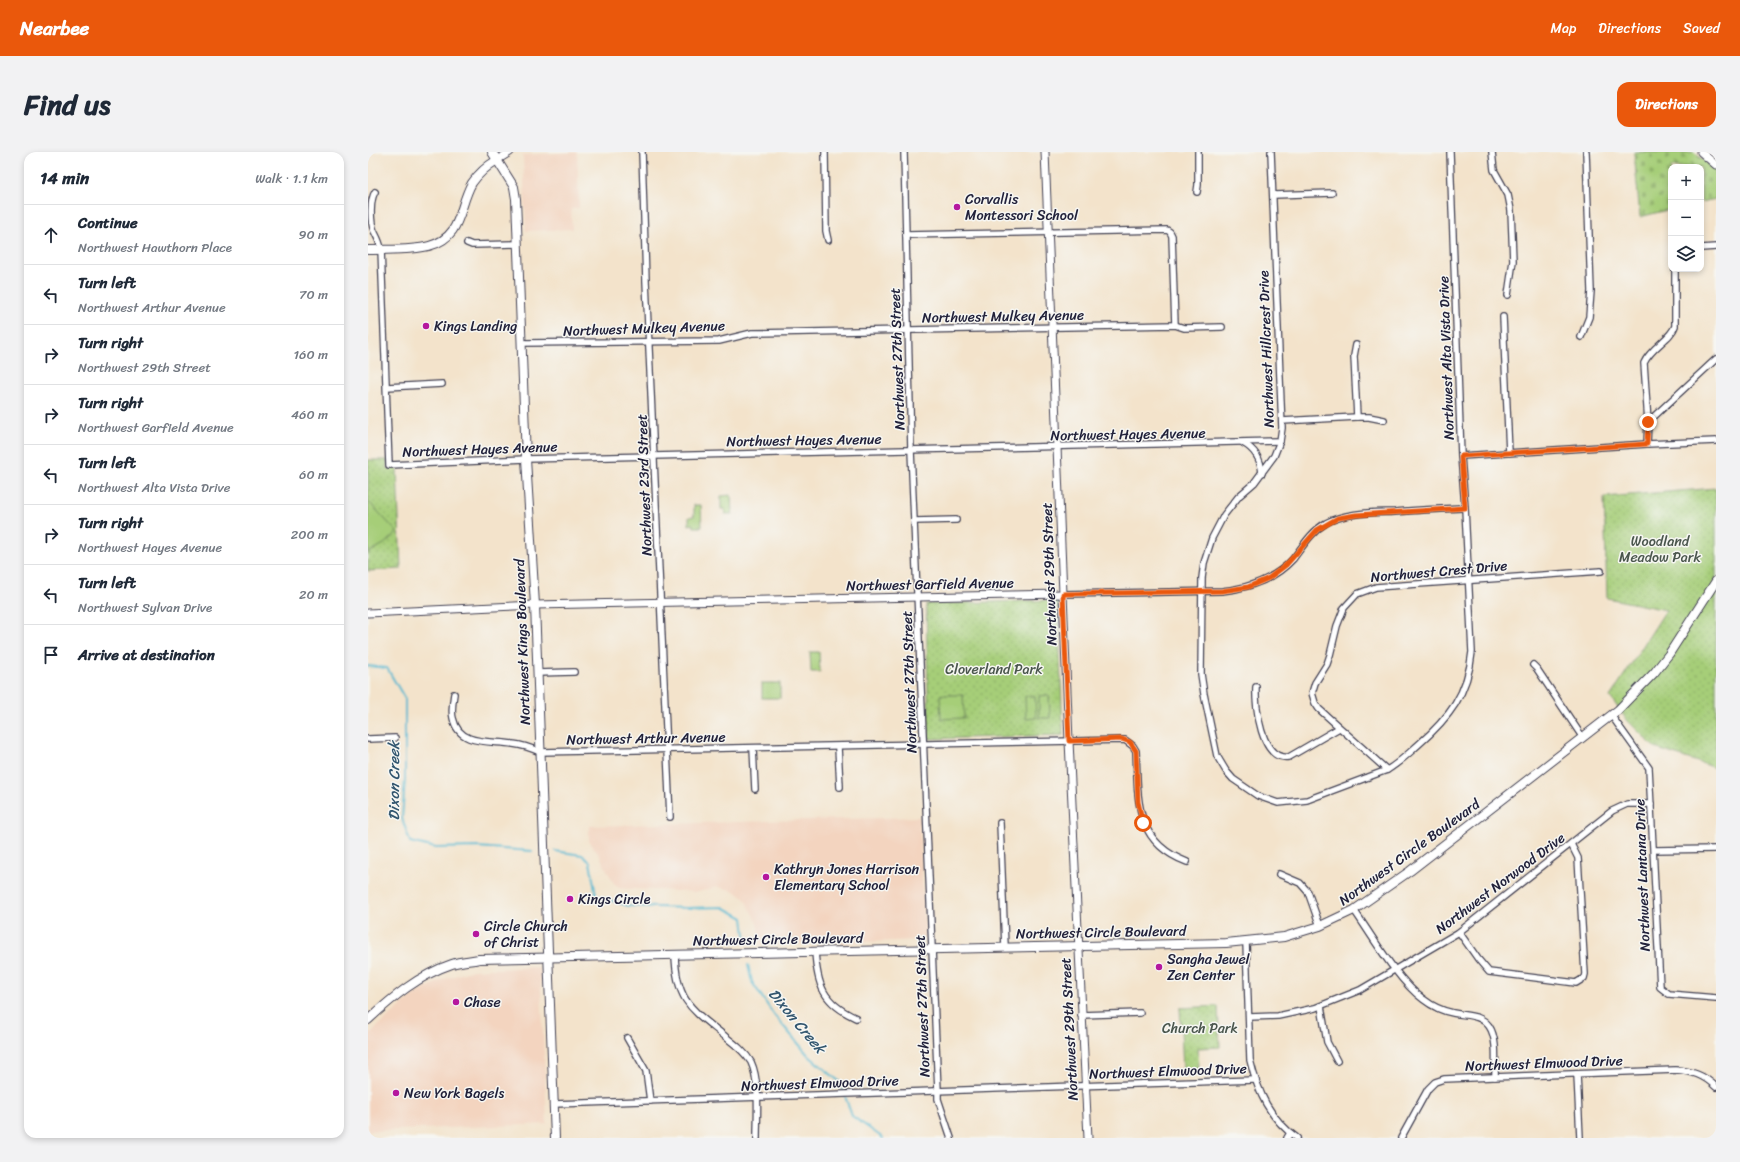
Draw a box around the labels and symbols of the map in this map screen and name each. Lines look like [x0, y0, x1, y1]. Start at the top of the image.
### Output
place label: Corvallis Montessori School [965, 187, 1079, 228]
marker: Corvallis Montessori School [952, 202, 962, 212]
street label: Northwest Hillcrest Drive [1251, 270, 1282, 428]
street label: Northwest Alta Vista Drive [1431, 276, 1462, 440]
street label: Northwest 27th Street [883, 287, 912, 431]
street label: Northwest Mulkey Avenue [922, 303, 1084, 330]
street label: Northwest Mulkey Avenue [563, 313, 725, 344]
place label: Kings Landing [434, 314, 517, 339]
marker: Kings Landing [421, 321, 431, 331]
route end [1639, 413, 1657, 431]
street label: Northwest 23rd Street [630, 414, 659, 556]
street label: Northwest Hayes Avenue [1050, 421, 1206, 448]
street label: Northwest Hayes Avenue [726, 427, 882, 454]
street label: Northwest Hayes Avenue [402, 434, 558, 465]
street label: Northwest 29th Street [1035, 502, 1064, 646]
park label: Woodland Meadow Park [1619, 529, 1702, 570]
street label: Northwest Crest Drive [1370, 553, 1508, 590]
street label: Northwest Kings Boulevard [507, 557, 538, 725]
street label: Northwest Garfield Avenue [846, 571, 1014, 598]
street label: Northwest 27th Street [895, 610, 924, 754]
park label: Cloverland Park [945, 657, 1043, 682]
street label: Northwest Arthur Avenue [566, 725, 726, 752]
water label: Dixon Creek [381, 740, 407, 820]
street label: Northwest Circle Boulevard [1333, 791, 1487, 912]
street label: Northwest Lantana Drive [1627, 798, 1658, 952]
route start [1134, 814, 1152, 832]
street label: Northwest Norwood Drive [1430, 826, 1571, 941]
place label: Kathryn Jones Harrison Elementary School [774, 857, 920, 898]
marker: Kathryn Jones Harrison Elementary School [761, 872, 771, 882]
place label: Kings Circle [578, 887, 651, 912]
marker: Kings Circle [565, 894, 575, 904]
place label: Circle Church of Christ [484, 914, 568, 955]
street label: Northwest Circle Boulevard [1016, 918, 1188, 946]
street label: Northwest Circle Boulevard [693, 925, 865, 953]
marker: Circle Church of Christ [471, 929, 481, 939]
street label: Northwest 27th Street [908, 934, 937, 1078]
place label: Sangha Jewel Zen Center [1167, 947, 1251, 988]
street label: Northwest 29th Street [1053, 957, 1086, 1101]
marker: Sangha Jewel Zen Center [1154, 962, 1164, 972]
water label: Dixon Creek [762, 982, 834, 1061]
place label: Chase [464, 990, 501, 1015]
marker: Chase [451, 997, 461, 1007]
park label: Church Park [1162, 1016, 1238, 1041]
street label: Northwest Elmwood Drive [1465, 1048, 1623, 1079]
street label: Northwest Elmwood Drive [1089, 1056, 1247, 1087]
street label: Northwest Elmwood Drive [741, 1068, 899, 1099]
place label: New York Bagels [404, 1081, 504, 1106]
marker: New York Bagels [391, 1088, 401, 1098]

